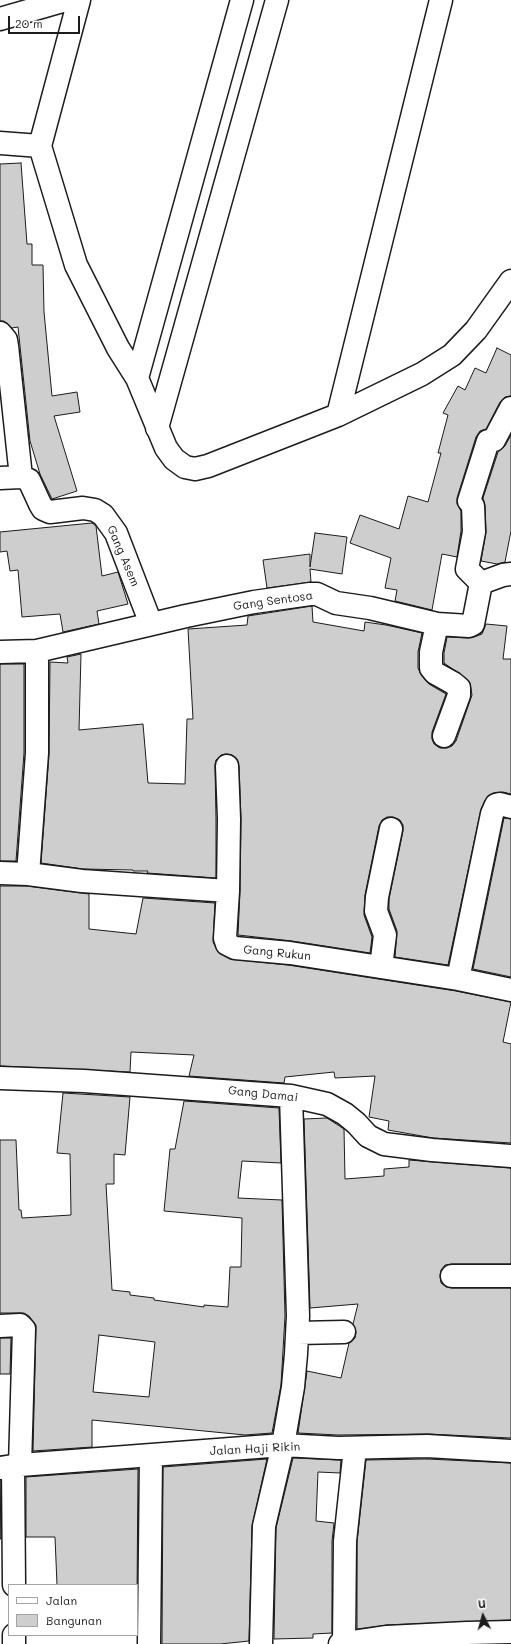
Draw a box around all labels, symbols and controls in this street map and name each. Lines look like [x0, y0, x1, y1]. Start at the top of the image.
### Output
scale bar [10, 8, 82, 34]
text: 20 m [15, 15, 43, 31]
street label: Gang Asem [104, 523, 142, 589]
street label: Gang Sentosa [232, 588, 314, 614]
street label: Gang Rukun [243, 942, 311, 964]
street label: Gang Damai [227, 1083, 299, 1105]
street label: Jalan Haji Rikin [209, 1439, 301, 1459]
legend [8, 1584, 138, 1636]
text: Jalan [46, 1592, 77, 1608]
north arrow [463, 1596, 503, 1636]
text: U [477, 1596, 486, 1611]
text: Bangunan [46, 1612, 102, 1628]

